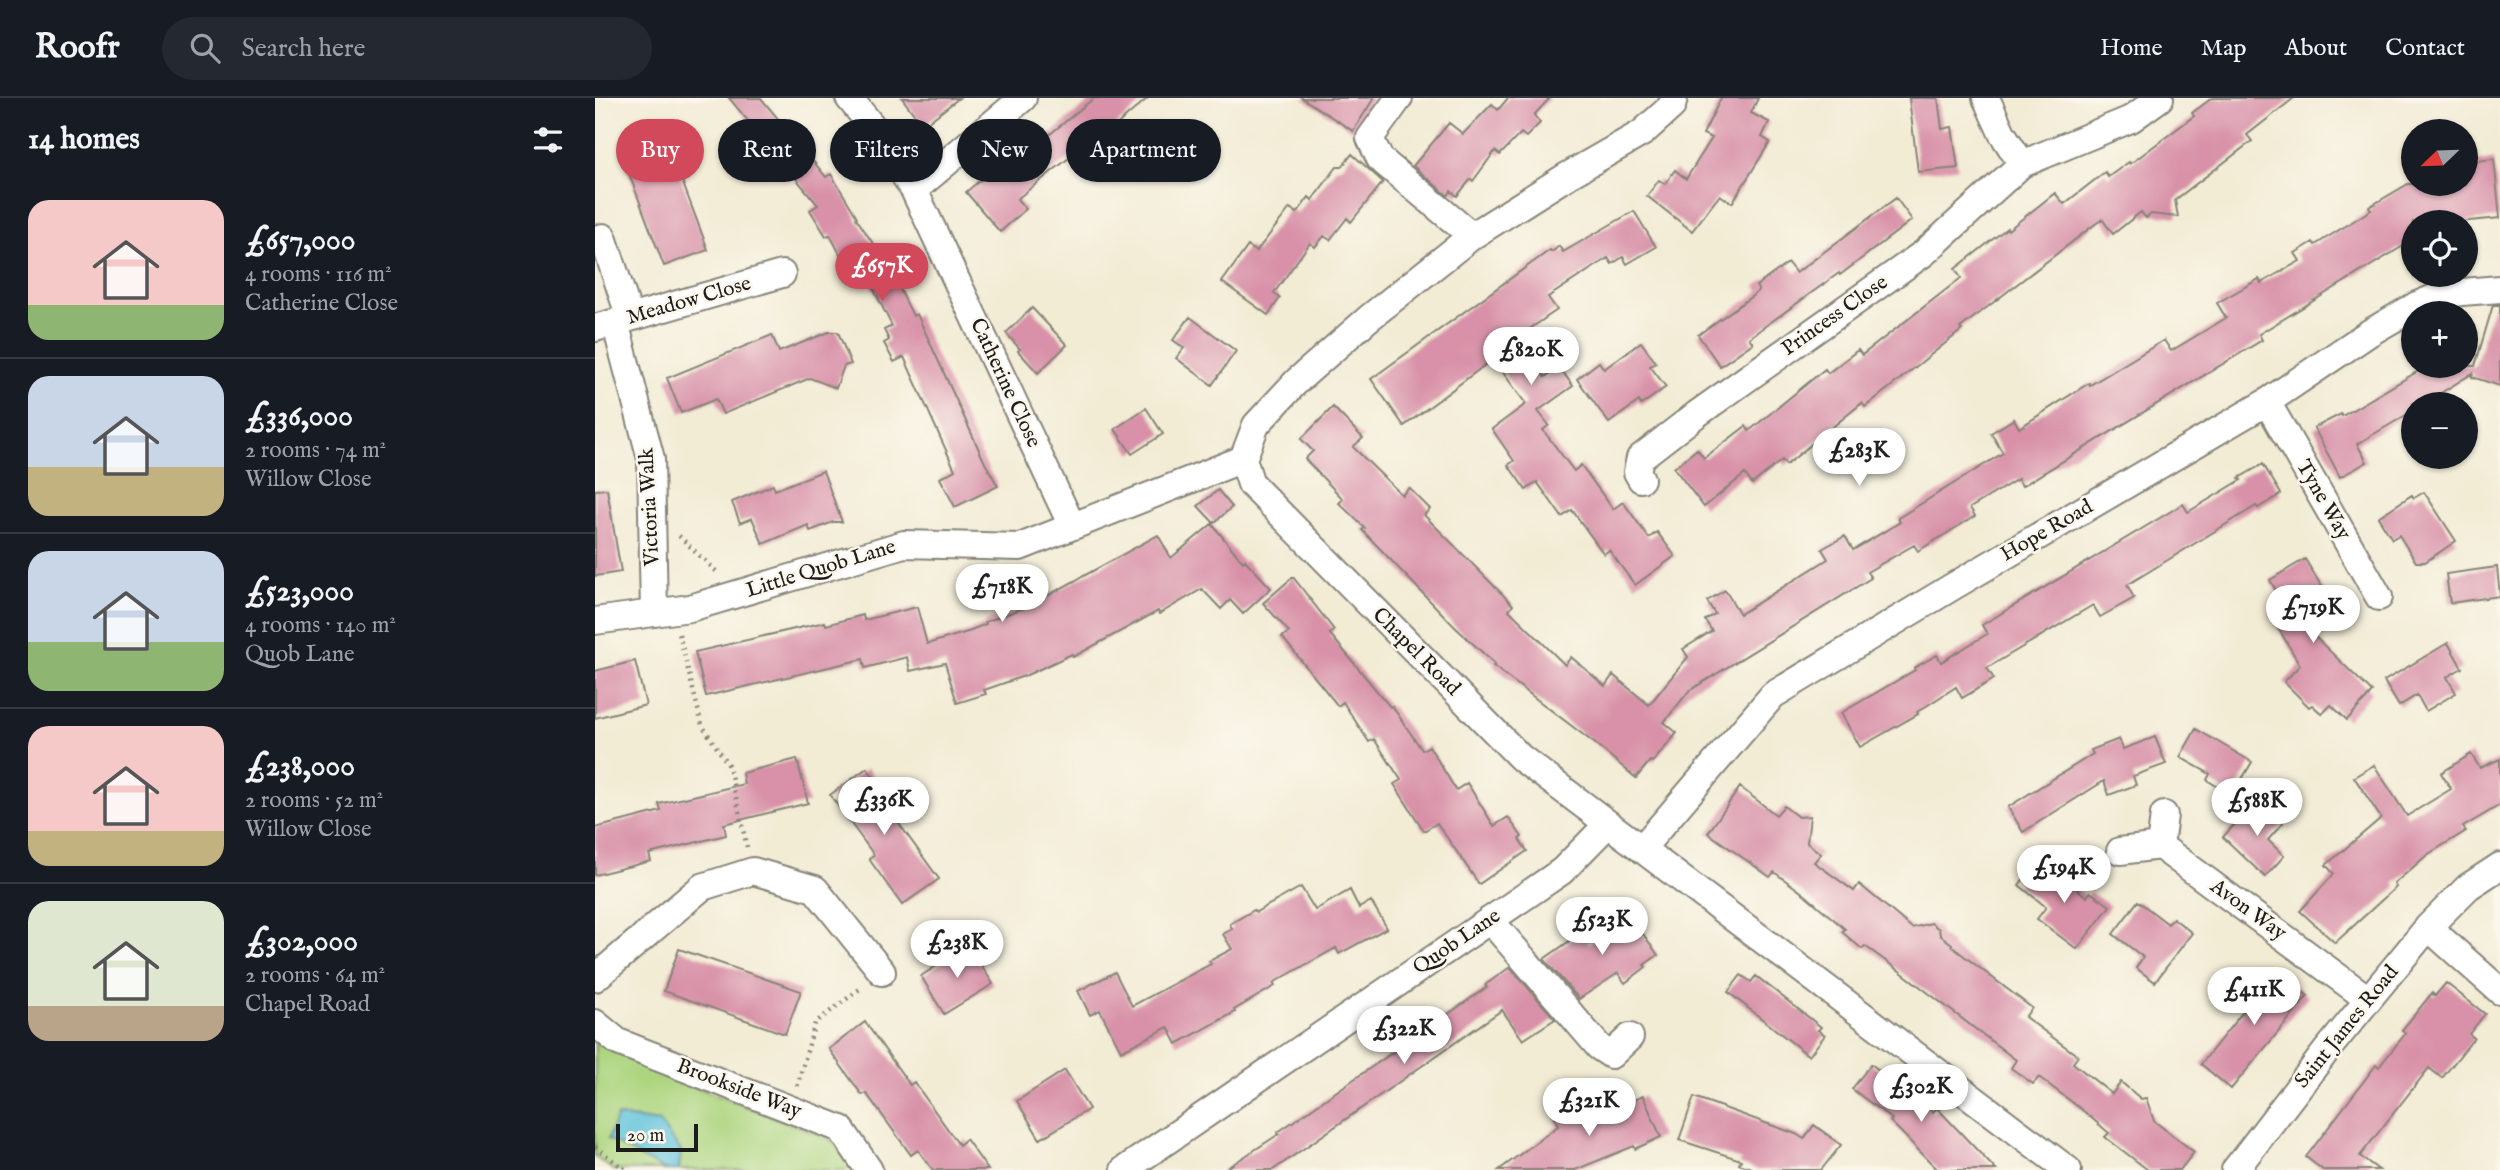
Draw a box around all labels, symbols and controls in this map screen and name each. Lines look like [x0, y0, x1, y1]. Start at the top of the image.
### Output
search box [162, 17, 652, 80]
text: Roofr [35, 27, 120, 69]
icon: search [186, 29, 224, 67]
text: Search here [242, 32, 365, 65]
text: Home [2100, 33, 2163, 64]
text: Map [2201, 33, 2247, 64]
text: About [2285, 33, 2347, 64]
text: Contact [2385, 33, 2465, 64]
chip: Buy [616, 119, 704, 182]
chip: Rent [718, 119, 816, 182]
chip: Filters [830, 119, 943, 182]
chip: New [957, 119, 1052, 182]
chip: Apartment [1066, 119, 1221, 182]
north arrow [2401, 119, 2478, 196]
map controls [2401, 119, 2478, 469]
text: 14 homes [28, 121, 140, 159]
icon: filters [529, 121, 567, 159]
button: locate [2401, 210, 2478, 287]
text: £657,000 [245, 222, 356, 260]
icon: home [84, 228, 168, 312]
pin: £657K [833, 244, 931, 303]
text: £657K [851, 251, 913, 280]
text: 4 rooms · 116 m² [245, 260, 392, 289]
street label: Princess Close [1777, 269, 1894, 363]
street label: Meadow Close [624, 270, 755, 332]
text: Catherine Close [245, 289, 398, 318]
button: + [2401, 301, 2478, 378]
street label: Catherine Close [963, 314, 1047, 452]
pin: £820K [1482, 328, 1580, 387]
text: £820K [1499, 335, 1563, 364]
button: − [2401, 392, 2478, 469]
text: £336,000 [245, 398, 353, 436]
icon: home [84, 404, 168, 488]
pin: £283K [1810, 428, 1908, 488]
text: 2 rooms · 74 m² [245, 436, 386, 465]
text: £283K [1829, 436, 1889, 465]
street label: Victoria Walk [633, 446, 667, 568]
street label: Tyne Way [2289, 455, 2357, 545]
text: Willow Close [245, 465, 371, 494]
street label: Hope Road [1996, 493, 2099, 568]
street label: Little Quob Lane [743, 533, 899, 605]
pin: £718K [953, 564, 1051, 624]
text: £718K [972, 572, 1032, 601]
text: £523,000 [245, 573, 354, 611]
icon: home [84, 579, 168, 663]
pin: £719K [2264, 586, 2362, 645]
text: £719K [2282, 593, 2344, 622]
street label: Chapel Road [1366, 602, 1466, 702]
text: 4 rooms · 140 m² [245, 611, 396, 640]
text: Quob Lane [245, 640, 355, 669]
text: £238,000 [245, 748, 355, 786]
icon: home [84, 754, 168, 838]
pin: £336K [835, 778, 933, 837]
pin: £588K [2208, 778, 2306, 838]
text: £336K [854, 785, 914, 814]
text: 2 rooms · 52 m² [245, 786, 383, 815]
text: £588K [2228, 786, 2286, 815]
text: Willow Close [245, 815, 371, 844]
pin: £194K [2015, 846, 2113, 905]
text: £194K [2033, 853, 2095, 882]
street label: Avon Way [2204, 873, 2292, 947]
pin: £523K [1553, 898, 1651, 957]
street label: Quob Lane [1408, 903, 1506, 981]
text: £523K [1572, 905, 1632, 934]
pin: £238K [908, 920, 1006, 980]
text: £302,000 [245, 923, 358, 961]
text: £238K [927, 928, 987, 957]
icon: home [84, 929, 168, 1013]
street label: Saint James Road [2289, 959, 2405, 1094]
text: 2 rooms · 64 m² [245, 961, 385, 990]
pin: £411K [2205, 968, 2303, 1027]
text: £411K [2224, 975, 2284, 1004]
text: Chapel Road [245, 990, 370, 1019]
pin: £322K [1355, 1006, 1453, 1066]
text: £322K [1373, 1014, 1435, 1043]
street label: Brookside Way [673, 1053, 806, 1125]
pin: £302K [1872, 1065, 1970, 1124]
text: £302K [1889, 1072, 1953, 1101]
pin: £321K [1540, 1079, 1638, 1138]
text: £321K [1559, 1086, 1619, 1115]
scale bar [616, 1121, 698, 1153]
text: 20 m [627, 1124, 664, 1148]

